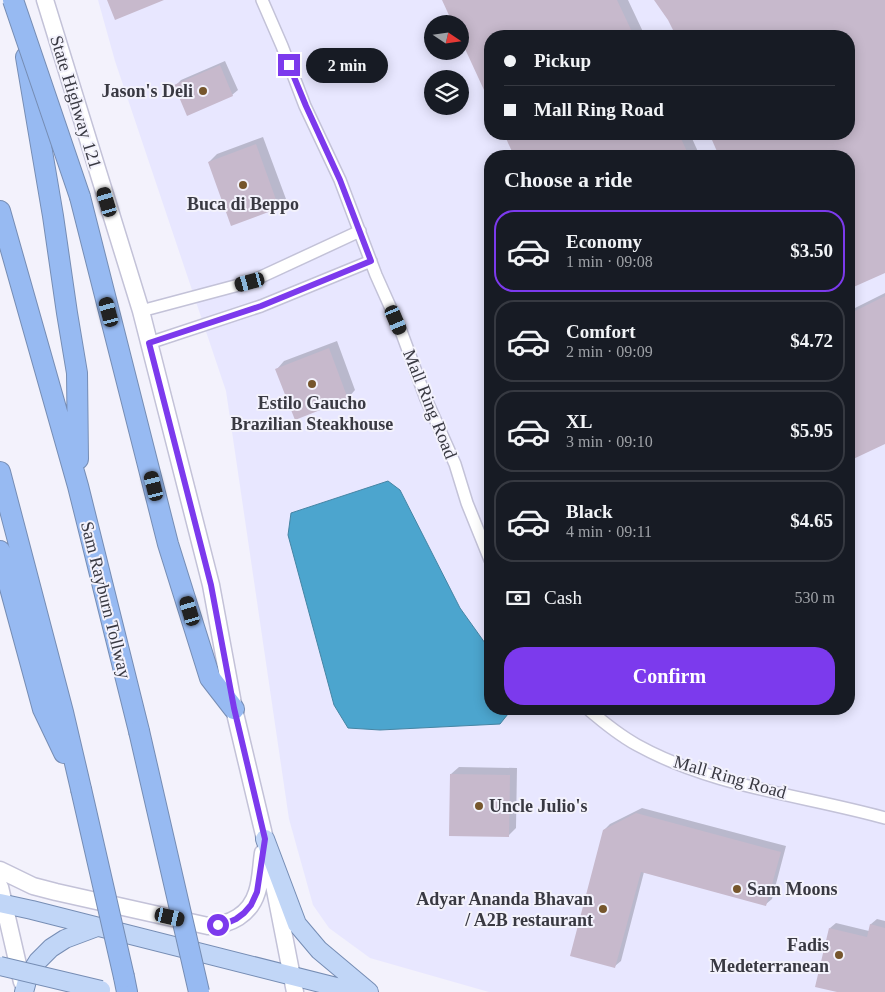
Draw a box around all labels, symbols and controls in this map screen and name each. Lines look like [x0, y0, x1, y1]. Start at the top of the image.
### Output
north arrow [424, 15, 469, 60]
map controls [424, 15, 469, 115]
street label: State Highway 121 [46, 33, 106, 171]
callout: 2 min [306, 48, 389, 82]
text: Pickup [534, 50, 591, 71]
route end [278, 54, 300, 76]
text: 2 min [328, 57, 366, 74]
button: layers [424, 70, 469, 115]
place label: Jason's Deli [101, 81, 193, 101]
marker: Jason's Deli [197, 85, 209, 97]
text: Mall Ring Road [534, 99, 664, 120]
text: Choose a ride [504, 167, 632, 192]
marker: Buca di Beppo [237, 179, 249, 191]
car [95, 185, 118, 219]
place label: Buca di Beppo [187, 194, 299, 214]
icon: car [506, 229, 551, 274]
text: Economy [566, 231, 642, 252]
text: $3.50 [790, 240, 833, 261]
text: 1 min · 09:08 [566, 253, 653, 270]
car [233, 271, 266, 293]
car [97, 296, 120, 328]
car [383, 303, 408, 337]
icon: car [506, 319, 551, 364]
text: Comfort [566, 321, 636, 342]
text: $4.72 [790, 330, 833, 351]
text: 2 min · 09:09 [566, 343, 653, 360]
street label: Mall Ring Road [399, 346, 461, 462]
marker: Estilo Gaucho Brazilian Steakhouse [306, 378, 318, 390]
place label: Estilo Gaucho Brazilian Steakhouse [231, 393, 393, 434]
icon: car [506, 409, 551, 454]
text: XL [566, 411, 592, 432]
text: $5.95 [790, 420, 833, 441]
text: 3 min · 09:10 [566, 433, 653, 450]
car [143, 470, 164, 502]
icon: car [506, 499, 551, 544]
text: Black [566, 501, 612, 522]
text: $4.65 [790, 510, 833, 531]
street label: Sam Rayburn Tollway [77, 519, 135, 681]
text: 4 min · 09:11 [566, 523, 652, 540]
icon: cash [504, 584, 532, 612]
text: Cash [544, 587, 582, 608]
text: 530 m [795, 589, 835, 606]
car [178, 594, 201, 628]
button: Confirm [504, 647, 835, 705]
street label: Mall Ring Road [671, 751, 789, 803]
place label: Uncle Julio's [489, 796, 588, 816]
marker: Uncle Julio's [473, 800, 485, 812]
place label: Sam Moons [747, 879, 838, 899]
marker: Sam Moons [731, 883, 743, 895]
place label: Adyar Ananda Bhavan / A2B restaurant [416, 889, 593, 930]
marker: Adyar Ananda Bhavan / A2B restaurant [597, 903, 609, 915]
car [153, 906, 186, 928]
route start [207, 914, 229, 936]
place label: Fadis Medeterranean [710, 935, 829, 976]
marker: Fadis Medeterranean [833, 949, 845, 961]

